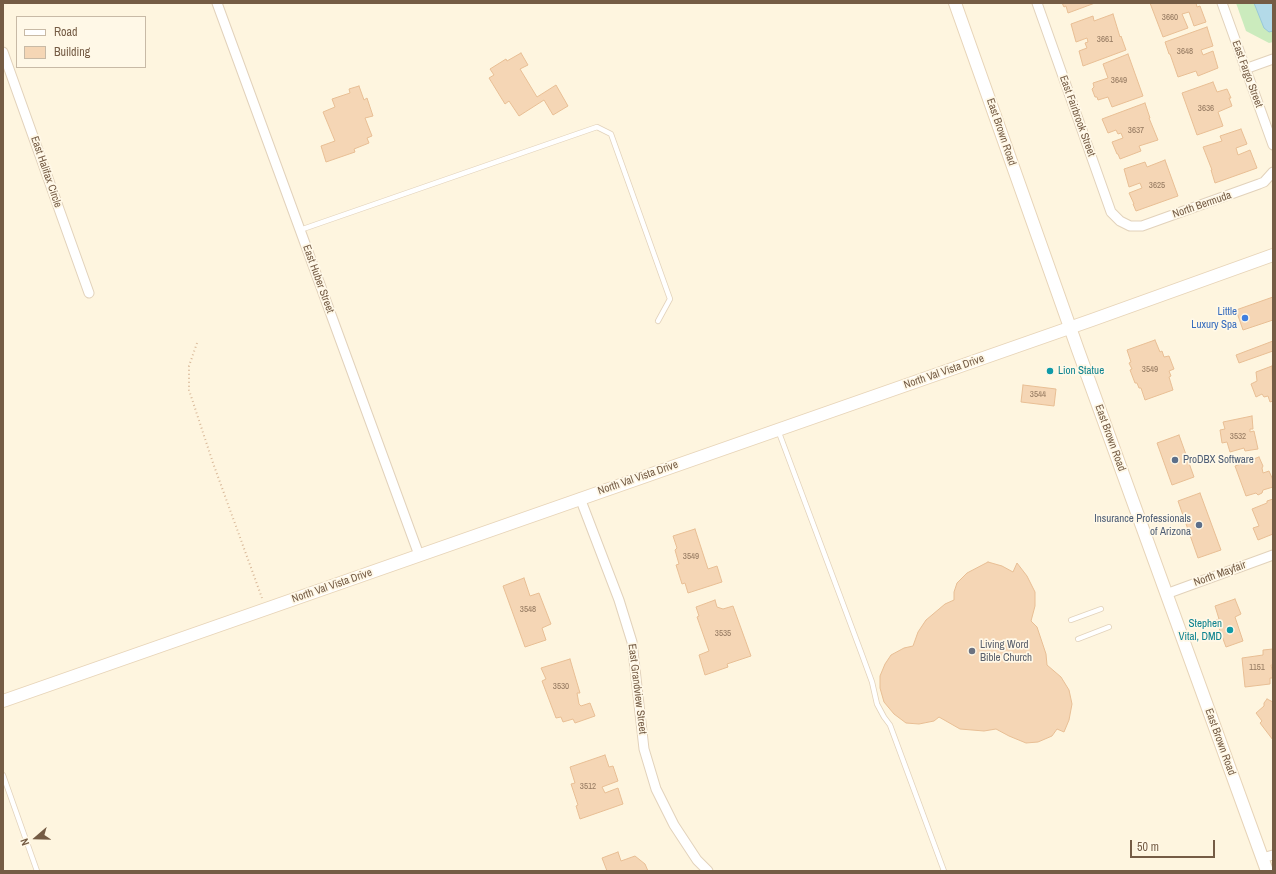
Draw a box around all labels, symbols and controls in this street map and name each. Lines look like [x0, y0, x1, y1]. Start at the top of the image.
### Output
house number: 3660 [1162, 13, 1178, 23]
legend [16, 16, 146, 68]
text: Road [54, 24, 78, 40]
house number: 3661 [1097, 35, 1113, 45]
street label: East Fargo Street [1229, 39, 1265, 109]
text: Building [54, 44, 90, 60]
house number: 3648 [1177, 47, 1193, 57]
street label: East Fairbrook Street [1056, 74, 1098, 158]
house number: 3649 [1111, 76, 1127, 86]
street label: East Brown Road [983, 97, 1019, 167]
house number: 3636 [1198, 104, 1214, 114]
house number: 3637 [1128, 126, 1144, 136]
street label: East Halifax Circle [28, 135, 64, 209]
house number: 3625 [1149, 181, 1165, 191]
street label: North Bermuda [1171, 189, 1233, 221]
street label: East Huber Street [300, 243, 336, 315]
place label: Little Luxury Spa [1191, 305, 1237, 331]
marker: Little Luxury Spa [1240, 313, 1250, 323]
street label: North Val Vista Drive [902, 352, 986, 392]
place label: Lion Statue [1058, 364, 1104, 378]
house number: 3549 [1142, 365, 1158, 375]
marker: Lion Statue [1045, 366, 1055, 376]
house number: 3544 [1030, 390, 1046, 400]
street label: East Brown Road [1092, 403, 1128, 473]
house number: 3532 [1230, 432, 1246, 442]
place label: ProDBX Software [1183, 453, 1254, 467]
marker: ProDBX Software [1170, 455, 1180, 465]
street label: North Val Vista Drive [596, 458, 680, 498]
place label: Insurance Professionals of Arizona [1094, 512, 1191, 538]
marker: Insurance Professionals of Arizona [1194, 520, 1204, 530]
house number: 3549 [683, 552, 699, 562]
street label: North Mayfair [1192, 558, 1248, 590]
street label: North Val Vista Drive [290, 566, 374, 606]
house number: 3548 [520, 605, 536, 615]
place label: Stephen Vital, DMD [1179, 617, 1222, 643]
marker: Stephen Vital, DMD [1225, 625, 1235, 635]
house number: 3535 [715, 629, 731, 639]
place label: Living Word Bible Church [980, 638, 1032, 664]
street label: East Grandview Street [625, 643, 649, 735]
marker: Living Word Bible Church [967, 646, 977, 656]
house number: 1151 [1249, 663, 1265, 673]
house number: 3530 [553, 682, 569, 692]
street label: East Brown Road [1202, 707, 1238, 777]
house number: 3512 [580, 782, 596, 792]
north arrow [16, 818, 56, 858]
scale bar [1132, 832, 1217, 858]
text: N [17, 837, 32, 848]
text: 50 m [1137, 839, 1159, 855]

